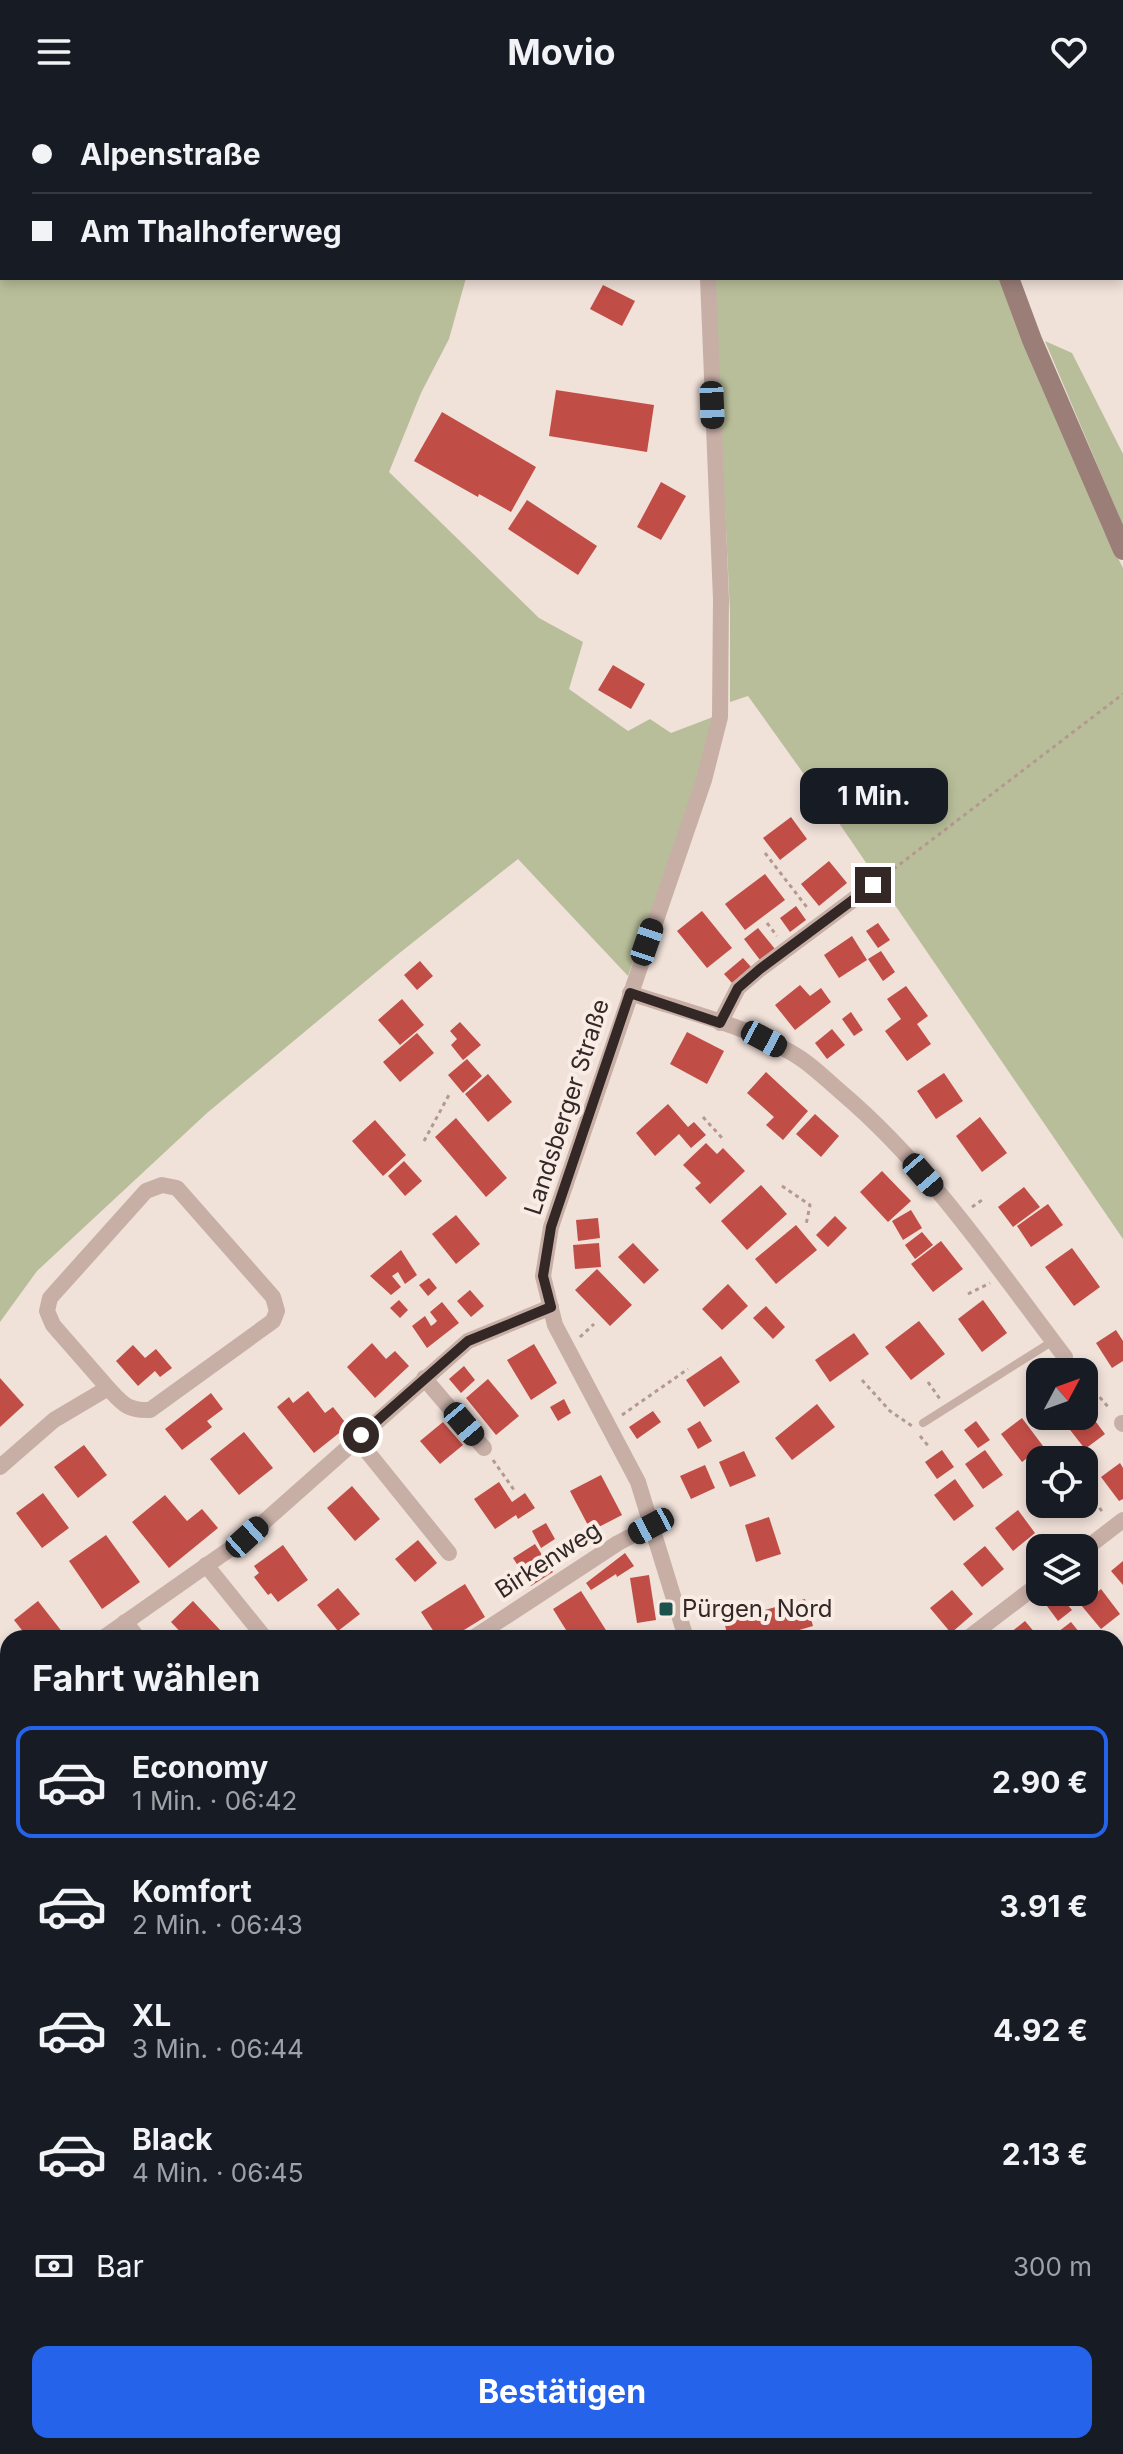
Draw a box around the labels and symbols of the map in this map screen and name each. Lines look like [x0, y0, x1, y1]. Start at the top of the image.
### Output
car [699, 381, 725, 429]
callout: 1 Min. [799, 769, 947, 825]
route end [855, 867, 891, 903]
car [628, 915, 666, 969]
street label: Landsberger Straße [518, 995, 615, 1218]
car [737, 1017, 791, 1061]
car [898, 1149, 948, 1201]
north arrow [1026, 1358, 1098, 1430]
car [439, 1398, 489, 1450]
route start [343, 1417, 379, 1453]
car [624, 1504, 678, 1548]
car [221, 1512, 273, 1562]
street label: Birkenweg [490, 1515, 606, 1604]
place label: Pürgen, Nord [682, 1594, 833, 1623]
marker: Pürgen, Nord [657, 1600, 675, 1618]

